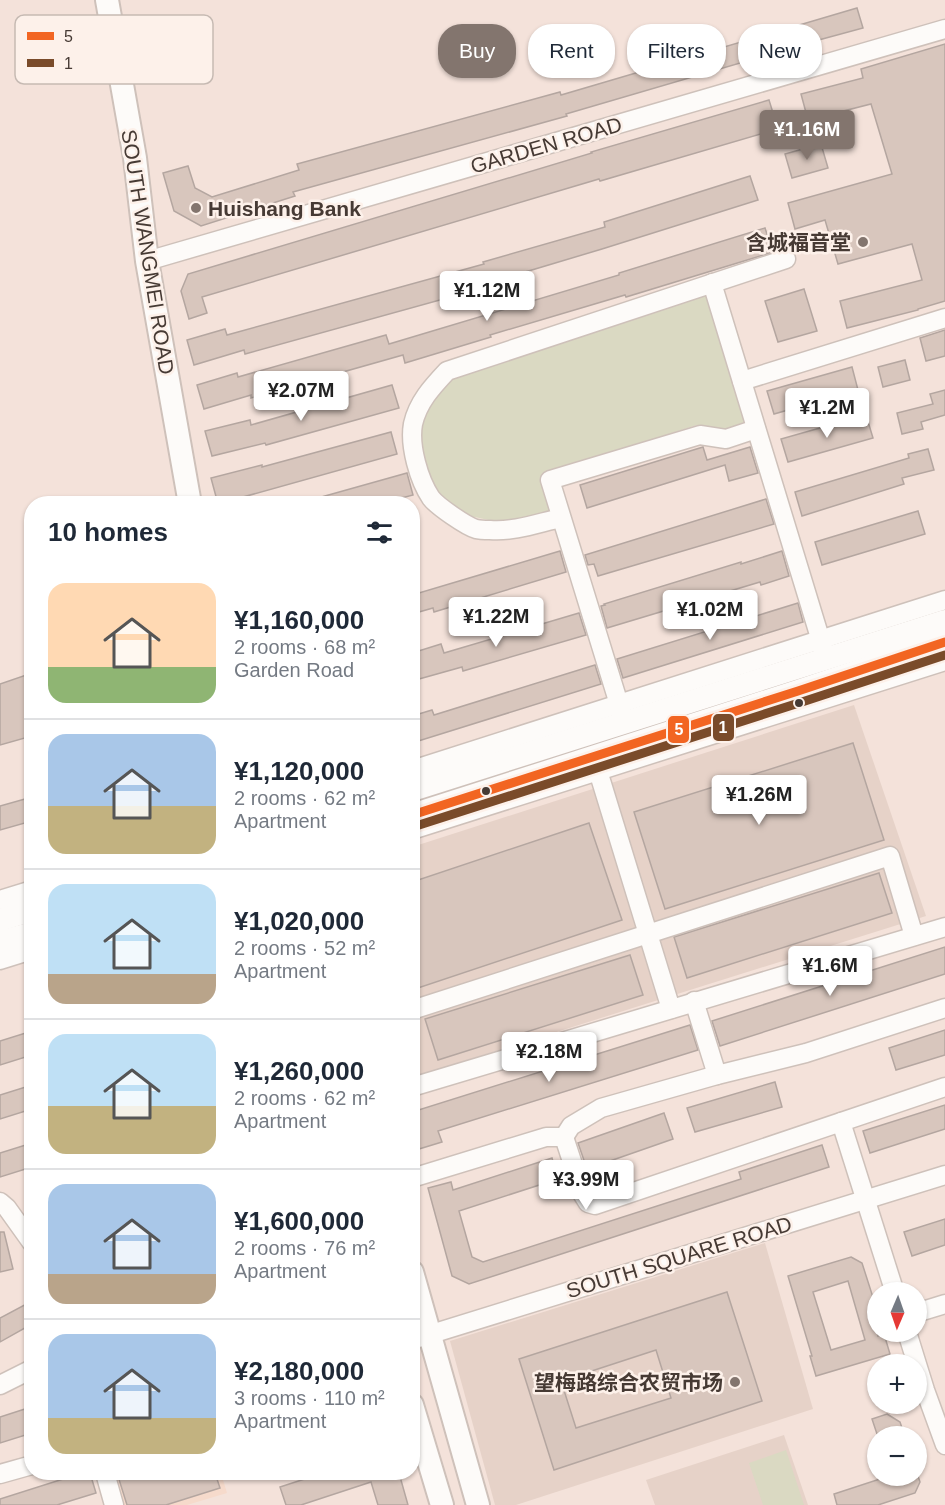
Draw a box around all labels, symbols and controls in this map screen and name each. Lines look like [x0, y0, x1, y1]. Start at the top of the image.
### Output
legend [15, 15, 213, 84]
chip: Buy [438, 24, 516, 78]
chip: Rent [528, 24, 615, 78]
chip: Filters [627, 24, 726, 78]
chip: New [738, 24, 822, 78]
text: 5 [64, 28, 73, 45]
text: 1 [64, 55, 73, 72]
pin: ¥1.16M [758, 110, 856, 161]
street label: GARDEN ROAD [468, 112, 624, 178]
text: ¥1.16M [774, 118, 840, 140]
street label: SOUTH WANGMEI ROAD [117, 128, 179, 376]
place label: Huishang Bank [208, 197, 361, 220]
marker: Huishang Bank [189, 201, 203, 215]
place label: 含城福音堂 [746, 231, 851, 254]
marker: 含城福音堂 [856, 235, 870, 249]
pin: ¥1.12M [438, 271, 536, 322]
text: ¥1.12M [454, 279, 520, 301]
pin: ¥2.07M [252, 371, 350, 422]
text: ¥2.07M [268, 379, 334, 401]
pin: ¥1.2M [785, 388, 869, 439]
text: ¥1.2M [799, 396, 855, 418]
icon: filters [363, 516, 396, 549]
text: 10 homes [48, 517, 168, 547]
pin: ¥1.02M [661, 590, 759, 641]
pin: ¥1.22M [447, 597, 545, 648]
text: ¥1.02M [677, 598, 743, 620]
text: ¥1,160,000 [234, 605, 364, 635]
text: ¥1.22M [463, 605, 529, 627]
icon: home [96, 607, 168, 679]
text: 2 rooms · 68 m² [234, 636, 375, 658]
text: Garden Road [234, 659, 354, 681]
unlabelled marker [793, 697, 805, 709]
line badge: 1 [712, 713, 735, 742]
line badge: 5 [667, 715, 690, 744]
text: 1 [719, 719, 728, 736]
text: 5 [675, 721, 684, 738]
text: ¥1,120,000 [234, 756, 364, 786]
icon: home [96, 758, 168, 830]
pin: ¥1.26M [710, 775, 808, 826]
text: ¥1.26M [726, 783, 792, 805]
unlabelled marker [480, 785, 492, 797]
text: 2 rooms · 62 m² [234, 787, 375, 809]
text: Apartment [234, 810, 326, 832]
text: ¥1,020,000 [234, 906, 364, 936]
icon: home [96, 908, 168, 980]
text: 2 rooms · 52 m² [234, 937, 375, 959]
pin: ¥1.6M [788, 946, 872, 997]
text: ¥1.6M [802, 954, 858, 976]
text: Apartment [234, 960, 326, 982]
pin: ¥2.18M [500, 1032, 598, 1083]
text: ¥2.18M [516, 1040, 582, 1062]
text: ¥1,260,000 [234, 1056, 364, 1086]
icon: home [96, 1058, 168, 1130]
text: 2 rooms · 62 m² [234, 1087, 375, 1109]
text: Apartment [234, 1110, 326, 1132]
pin: ¥3.99M [537, 1160, 635, 1211]
text: ¥3.99M [553, 1168, 619, 1190]
text: ¥1,600,000 [234, 1206, 364, 1236]
icon: home [96, 1208, 168, 1280]
street label: SOUTH SQUARE ROAD [563, 1212, 795, 1302]
text: 2 rooms · 76 m² [234, 1237, 375, 1259]
text: Apartment [234, 1260, 326, 1282]
north arrow [867, 1282, 927, 1342]
map controls [867, 1282, 927, 1486]
button: + [867, 1354, 927, 1414]
text: ¥2,180,000 [234, 1356, 364, 1386]
icon: home [96, 1358, 168, 1430]
place label: 望梅路综合农贸市场 [534, 1371, 723, 1394]
marker: 望梅路综合农贸市场 [728, 1375, 742, 1389]
text: 3 rooms · 110 m² [234, 1387, 385, 1409]
text: Apartment [234, 1410, 326, 1432]
button: − [867, 1426, 927, 1486]

